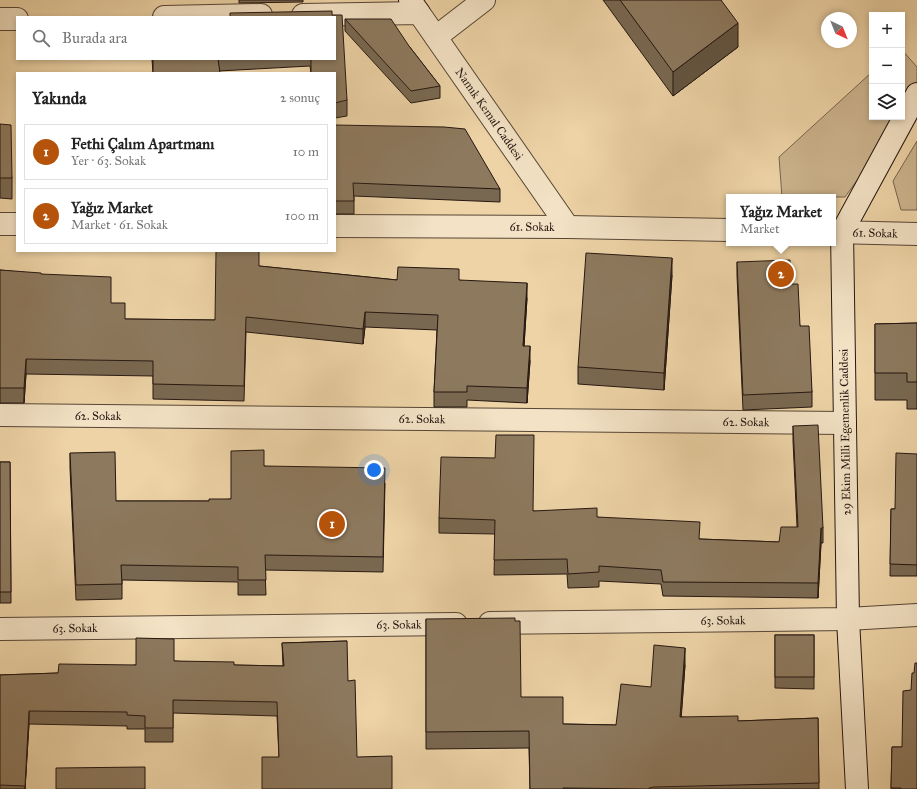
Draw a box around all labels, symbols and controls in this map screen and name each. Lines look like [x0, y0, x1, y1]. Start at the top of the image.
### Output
north arrow [821, 12, 857, 48]
map controls [869, 12, 905, 120]
button: + [869, 12, 905, 48]
search box [16, 16, 336, 60]
icon: search [30, 27, 52, 49]
text: Burada ara [62, 29, 127, 47]
button: − [869, 48, 905, 84]
street label: Namık Kemal Caddesi [452, 65, 527, 163]
button: layers [869, 84, 905, 120]
text: Yakında [32, 88, 86, 109]
text: 2 sonuç [280, 90, 320, 106]
text: Fethi Çalım Apartmanı [71, 135, 214, 153]
text: 1 [43, 144, 49, 160]
text: 10 m [293, 144, 319, 160]
text: Yer · 63. Sokak [71, 153, 146, 169]
popup [726, 194, 836, 246]
text: Yağız Market [71, 199, 153, 217]
text: Yağız Market [740, 203, 822, 221]
text: 2 [43, 208, 49, 224]
text: 100 m [285, 208, 319, 224]
text: Market · 61. Sokak [71, 217, 168, 233]
street label: 61. Sokak [509, 220, 555, 234]
text: Market [740, 221, 780, 237]
street label: 61. Sokak [852, 225, 898, 241]
pin: 2 [768, 259, 794, 289]
street label: 29 Ekim Milli Egemenlik Caddesi [837, 348, 854, 515]
street label: 62. Sokak [75, 409, 122, 423]
street label: 62. Sokak [399, 412, 446, 426]
street label: 62. Sokak [723, 415, 770, 429]
your location [364, 460, 384, 480]
pin: 1 [319, 509, 345, 539]
street label: 63. Sokak [700, 613, 746, 628]
street label: 63. Sokak [376, 617, 422, 632]
street label: 63. Sokak [52, 621, 98, 635]

